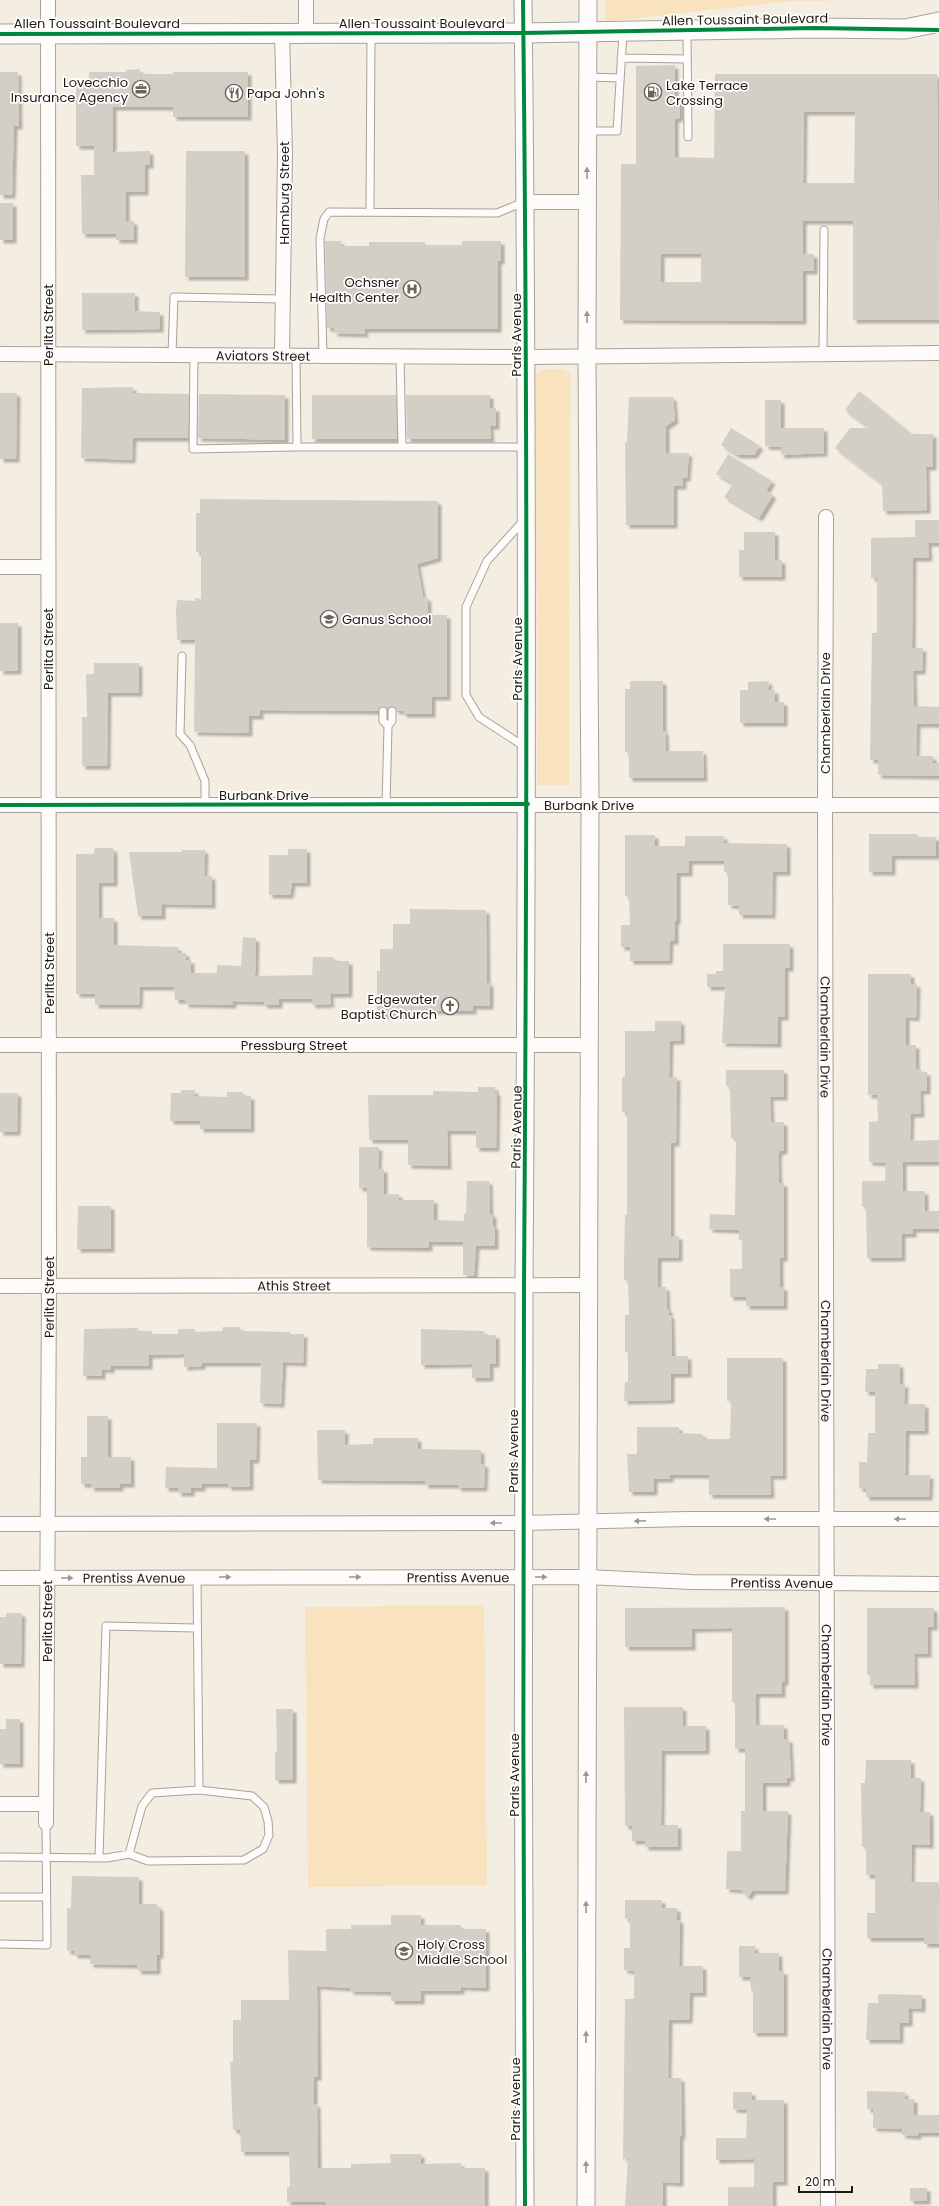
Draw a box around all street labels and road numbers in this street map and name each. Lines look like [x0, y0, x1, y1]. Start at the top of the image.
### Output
street label: Allen Toussaint Boulevard [662, 9, 828, 30]
street label: Allen Toussaint Boulevard [14, 14, 180, 33]
street label: Allen Toussaint Boulevard [339, 14, 505, 33]
street label: Hamburg Street [275, 141, 294, 245]
street label: Perlita Street [39, 284, 58, 366]
street label: Paris Avenue [507, 293, 526, 377]
street label: Aviators Street [216, 346, 310, 366]
street label: Perlita Street [39, 608, 58, 690]
street label: Paris Avenue [508, 617, 527, 701]
street label: Chamberlain Drive [816, 652, 835, 774]
street label: Burbank Drive [219, 786, 309, 805]
street label: Burbank Drive [544, 796, 634, 815]
street label: Perlita Street [40, 932, 59, 1014]
street label: Chamberlain Drive [815, 976, 835, 1098]
street label: Pressburg Street [241, 1036, 347, 1055]
street label: Paris Avenue [506, 1085, 527, 1169]
street label: Perlita Street [40, 1256, 59, 1338]
street label: Athis Street [257, 1276, 331, 1296]
street label: Chamberlain Drive [816, 1300, 835, 1422]
street label: Paris Avenue [504, 1409, 523, 1493]
street label: Prentiss Avenue [407, 1568, 509, 1587]
street label: Prentiss Avenue [83, 1569, 185, 1588]
street label: Prentiss Avenue [730, 1573, 833, 1593]
street label: Perlita Street [38, 1580, 57, 1662]
street label: Chamberlain Drive [817, 1624, 836, 1746]
street label: Paris Avenue [505, 1733, 524, 1817]
street label: Chamberlain Drive [817, 1948, 837, 2070]
street label: Paris Avenue [506, 2057, 525, 2141]

